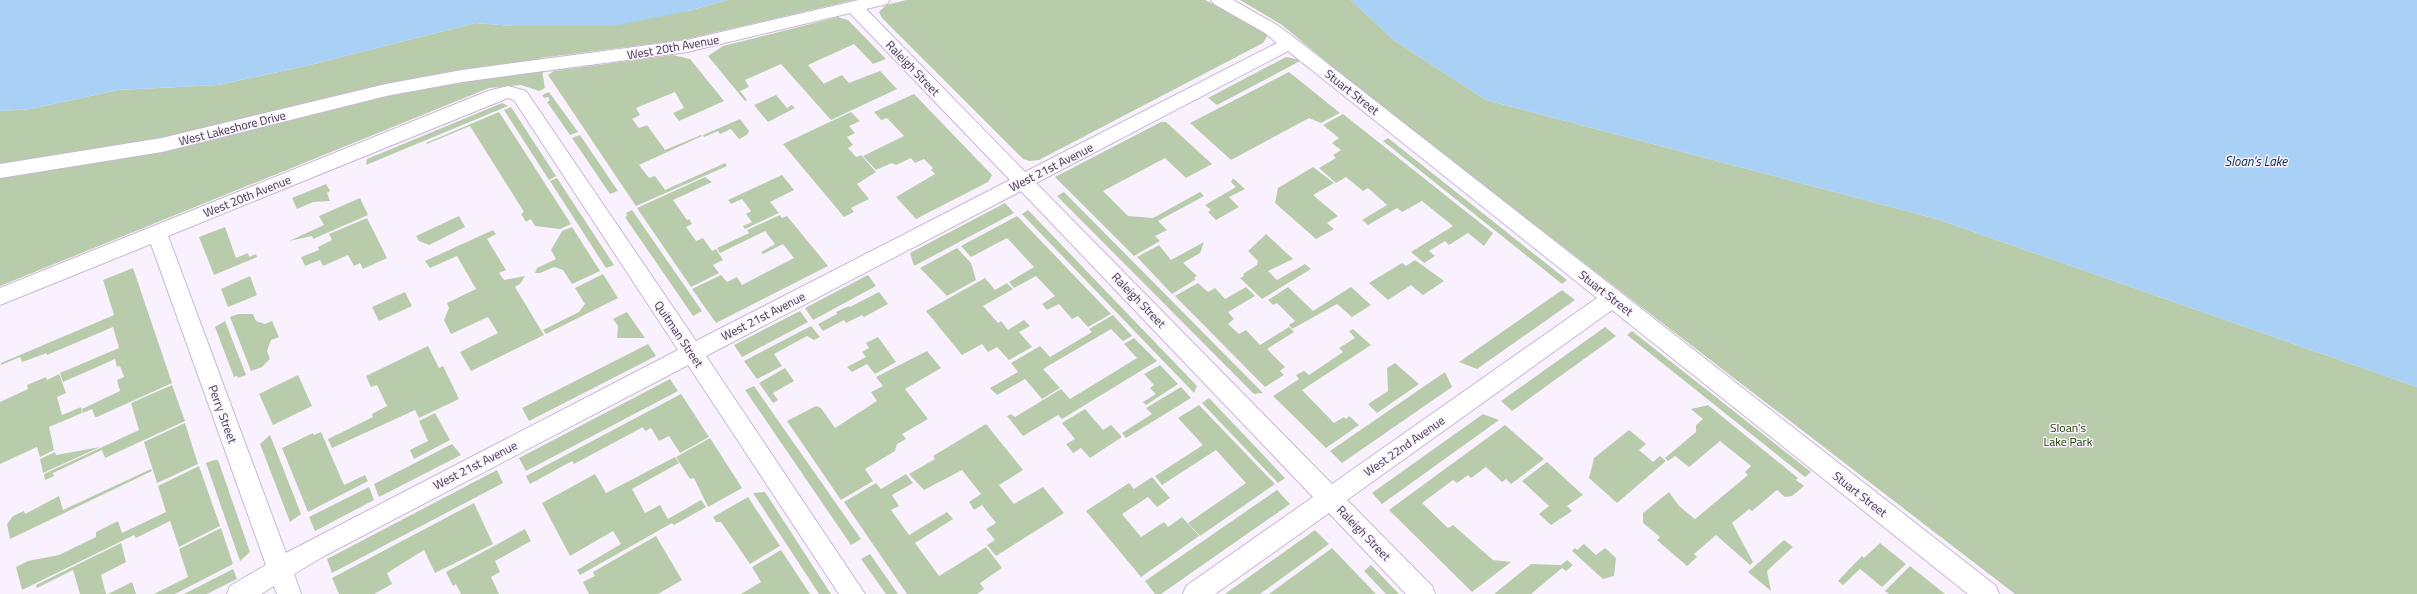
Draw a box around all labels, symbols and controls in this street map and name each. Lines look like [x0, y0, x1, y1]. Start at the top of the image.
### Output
street label: West 20th Avenue [625, 30, 721, 64]
street label: Raleigh Street [881, 36, 945, 101]
street label: Stuart Street [1321, 65, 1384, 120]
street label: West Lakeshore Drive [177, 106, 287, 150]
street label: West 21st Avenue [1006, 138, 1096, 196]
water label: Sloan's Lake [2225, 151, 2288, 171]
street label: West 20th Avenue [200, 170, 294, 222]
street label: Stuart Street [1575, 266, 1638, 321]
street label: Raleigh Street [1107, 268, 1171, 333]
street label: West 21st Avenue [718, 287, 808, 345]
street label: Quitman Street [650, 297, 709, 372]
street label: Perry Street [204, 382, 243, 447]
street label: West 22nd Avenue [1360, 411, 1448, 481]
park label: Sloan's Lake Park [2043, 418, 2093, 451]
street label: West 21st Avenue [430, 436, 520, 494]
street label: Stuart Street [1829, 467, 1892, 522]
street label: Raleigh Street [1332, 501, 1396, 566]

